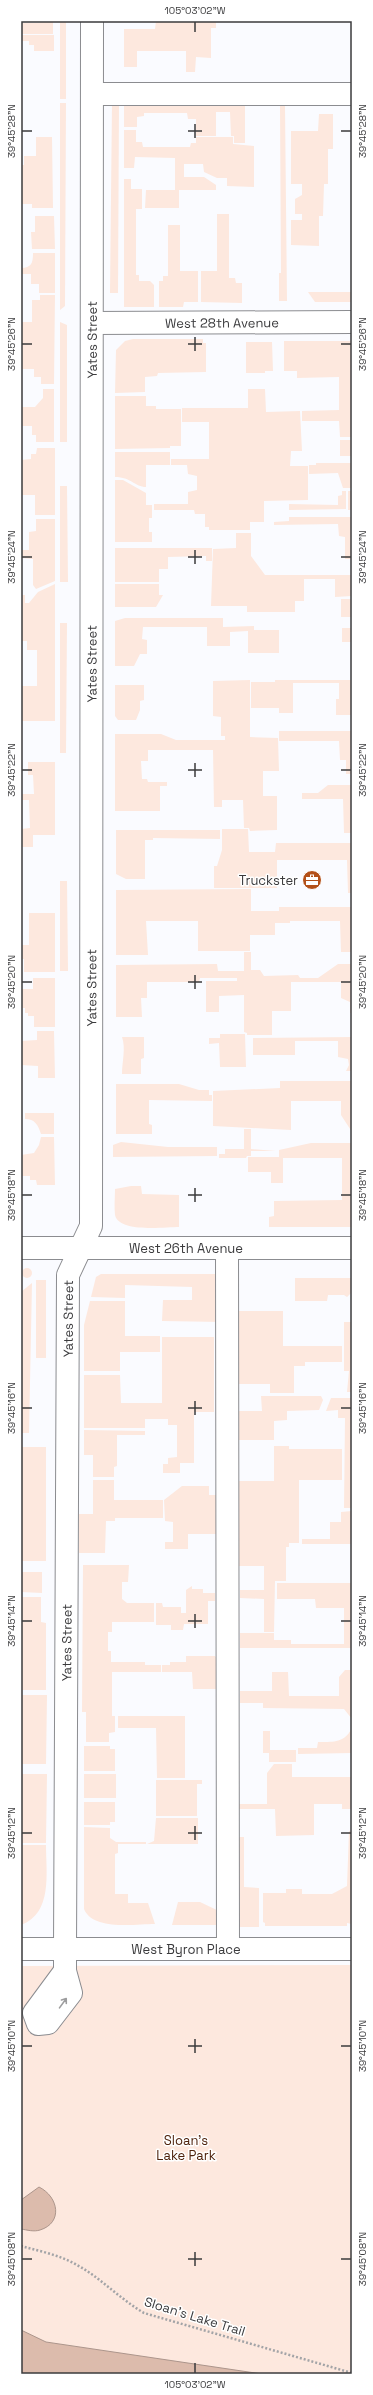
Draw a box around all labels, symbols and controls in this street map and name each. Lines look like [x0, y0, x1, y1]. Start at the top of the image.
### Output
text: 105°03'02"W [165, 4, 226, 17]
text: 39°45'28"N [5, 104, 18, 158]
text: 39°45'28"N [356, 104, 369, 158]
street label: Yates Street [84, 301, 101, 378]
street label: West 28th Avenue [165, 314, 279, 332]
text: 39°45'26"N [5, 317, 18, 371]
text: 39°45'26"N [356, 317, 369, 371]
text: 39°45'24"N [5, 530, 18, 584]
text: 39°45'24"N [356, 530, 369, 584]
street label: Yates Street [83, 625, 100, 702]
text: 39°45'22"N [5, 743, 18, 797]
text: 39°45'22"N [356, 743, 369, 797]
office icon: Truckster [301, 869, 323, 891]
place label: Truckster [239, 872, 298, 889]
street label: Yates Street [83, 949, 100, 1026]
text: 39°45'20"N [5, 955, 18, 1009]
text: 39°45'20"N [356, 955, 369, 1009]
text: 39°45'18"N [5, 1169, 18, 1221]
text: 39°45'18"N [356, 1169, 369, 1221]
street label: West 26th Avenue [129, 1240, 243, 1257]
street label: Yates Street [60, 1280, 77, 1357]
text: 39°45'16"N [5, 1382, 18, 1434]
text: 39°45'16"N [356, 1382, 369, 1434]
text: 39°45'14"N [5, 1595, 18, 1647]
text: 39°45'14"N [356, 1595, 369, 1647]
street label: Yates Street [58, 1604, 76, 1681]
text: 39°45'12"N [5, 1807, 18, 1859]
text: 39°45'12"N [356, 1807, 369, 1859]
street label: West Byron Place [131, 1941, 241, 1958]
one-way arrow [59, 1998, 67, 2009]
text: 39°45'10"N [5, 2020, 18, 2072]
text: 39°45'10"N [356, 2020, 369, 2072]
park label: Sloan's Lake Park [156, 2132, 216, 2164]
text: 39°45'08"N [5, 2232, 18, 2286]
text: 39°45'08"N [356, 2232, 369, 2286]
street label: Sloan's Lake Trail [142, 2293, 247, 2340]
text: 105°03'02"W [165, 2378, 226, 2391]

